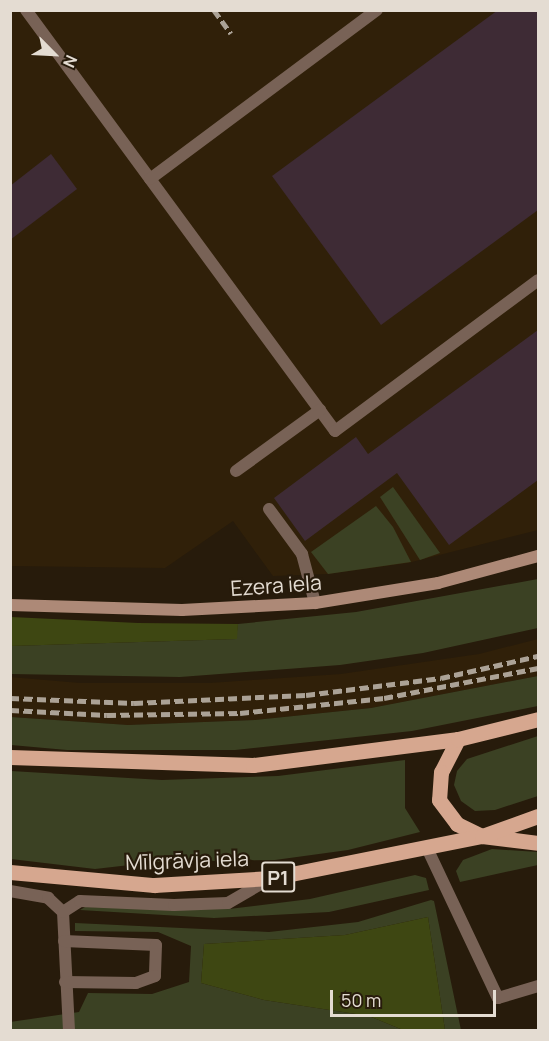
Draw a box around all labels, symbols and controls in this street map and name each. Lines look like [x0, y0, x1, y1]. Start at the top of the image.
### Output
north arrow [24, 24, 84, 84]
text: N [58, 52, 83, 71]
street label: Ezera iela [230, 569, 322, 601]
street label: Mīlgrāvja iela [125, 845, 249, 875]
road number: P1 [260, 860, 296, 894]
scale bar [333, 978, 500, 1016]
text: 50 m [341, 988, 381, 1012]

